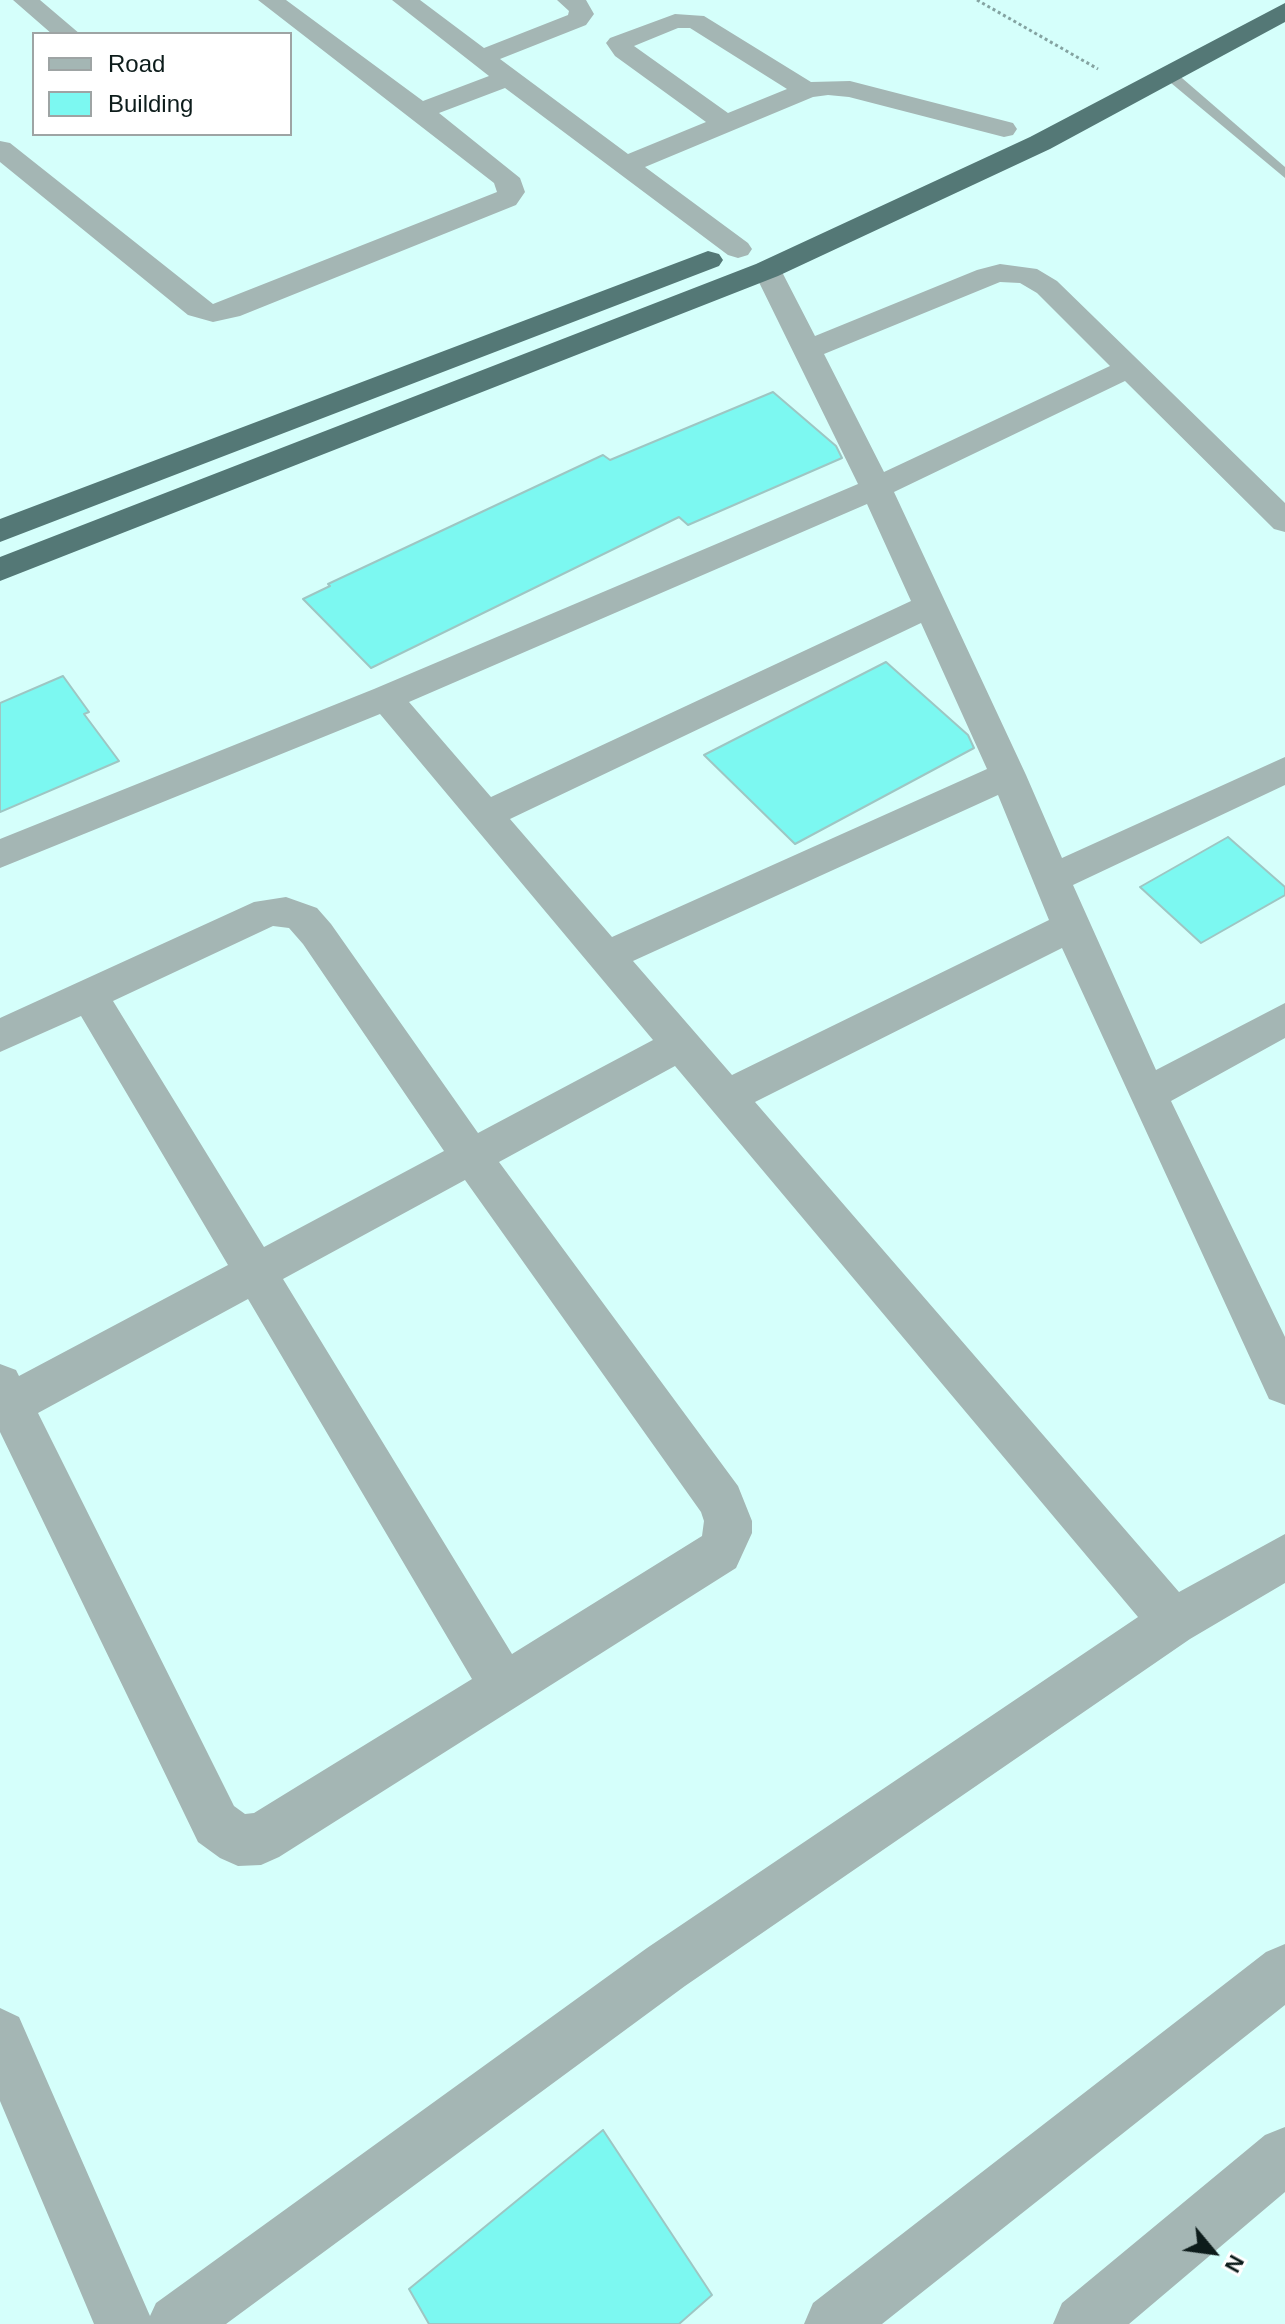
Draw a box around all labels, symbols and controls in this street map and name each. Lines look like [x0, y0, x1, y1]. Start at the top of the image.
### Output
legend [32, 32, 292, 136]
text: Road [108, 50, 165, 77]
text: Building [108, 90, 193, 117]
north arrow [1173, 2212, 1253, 2292]
text: N [1220, 2251, 1249, 2277]

